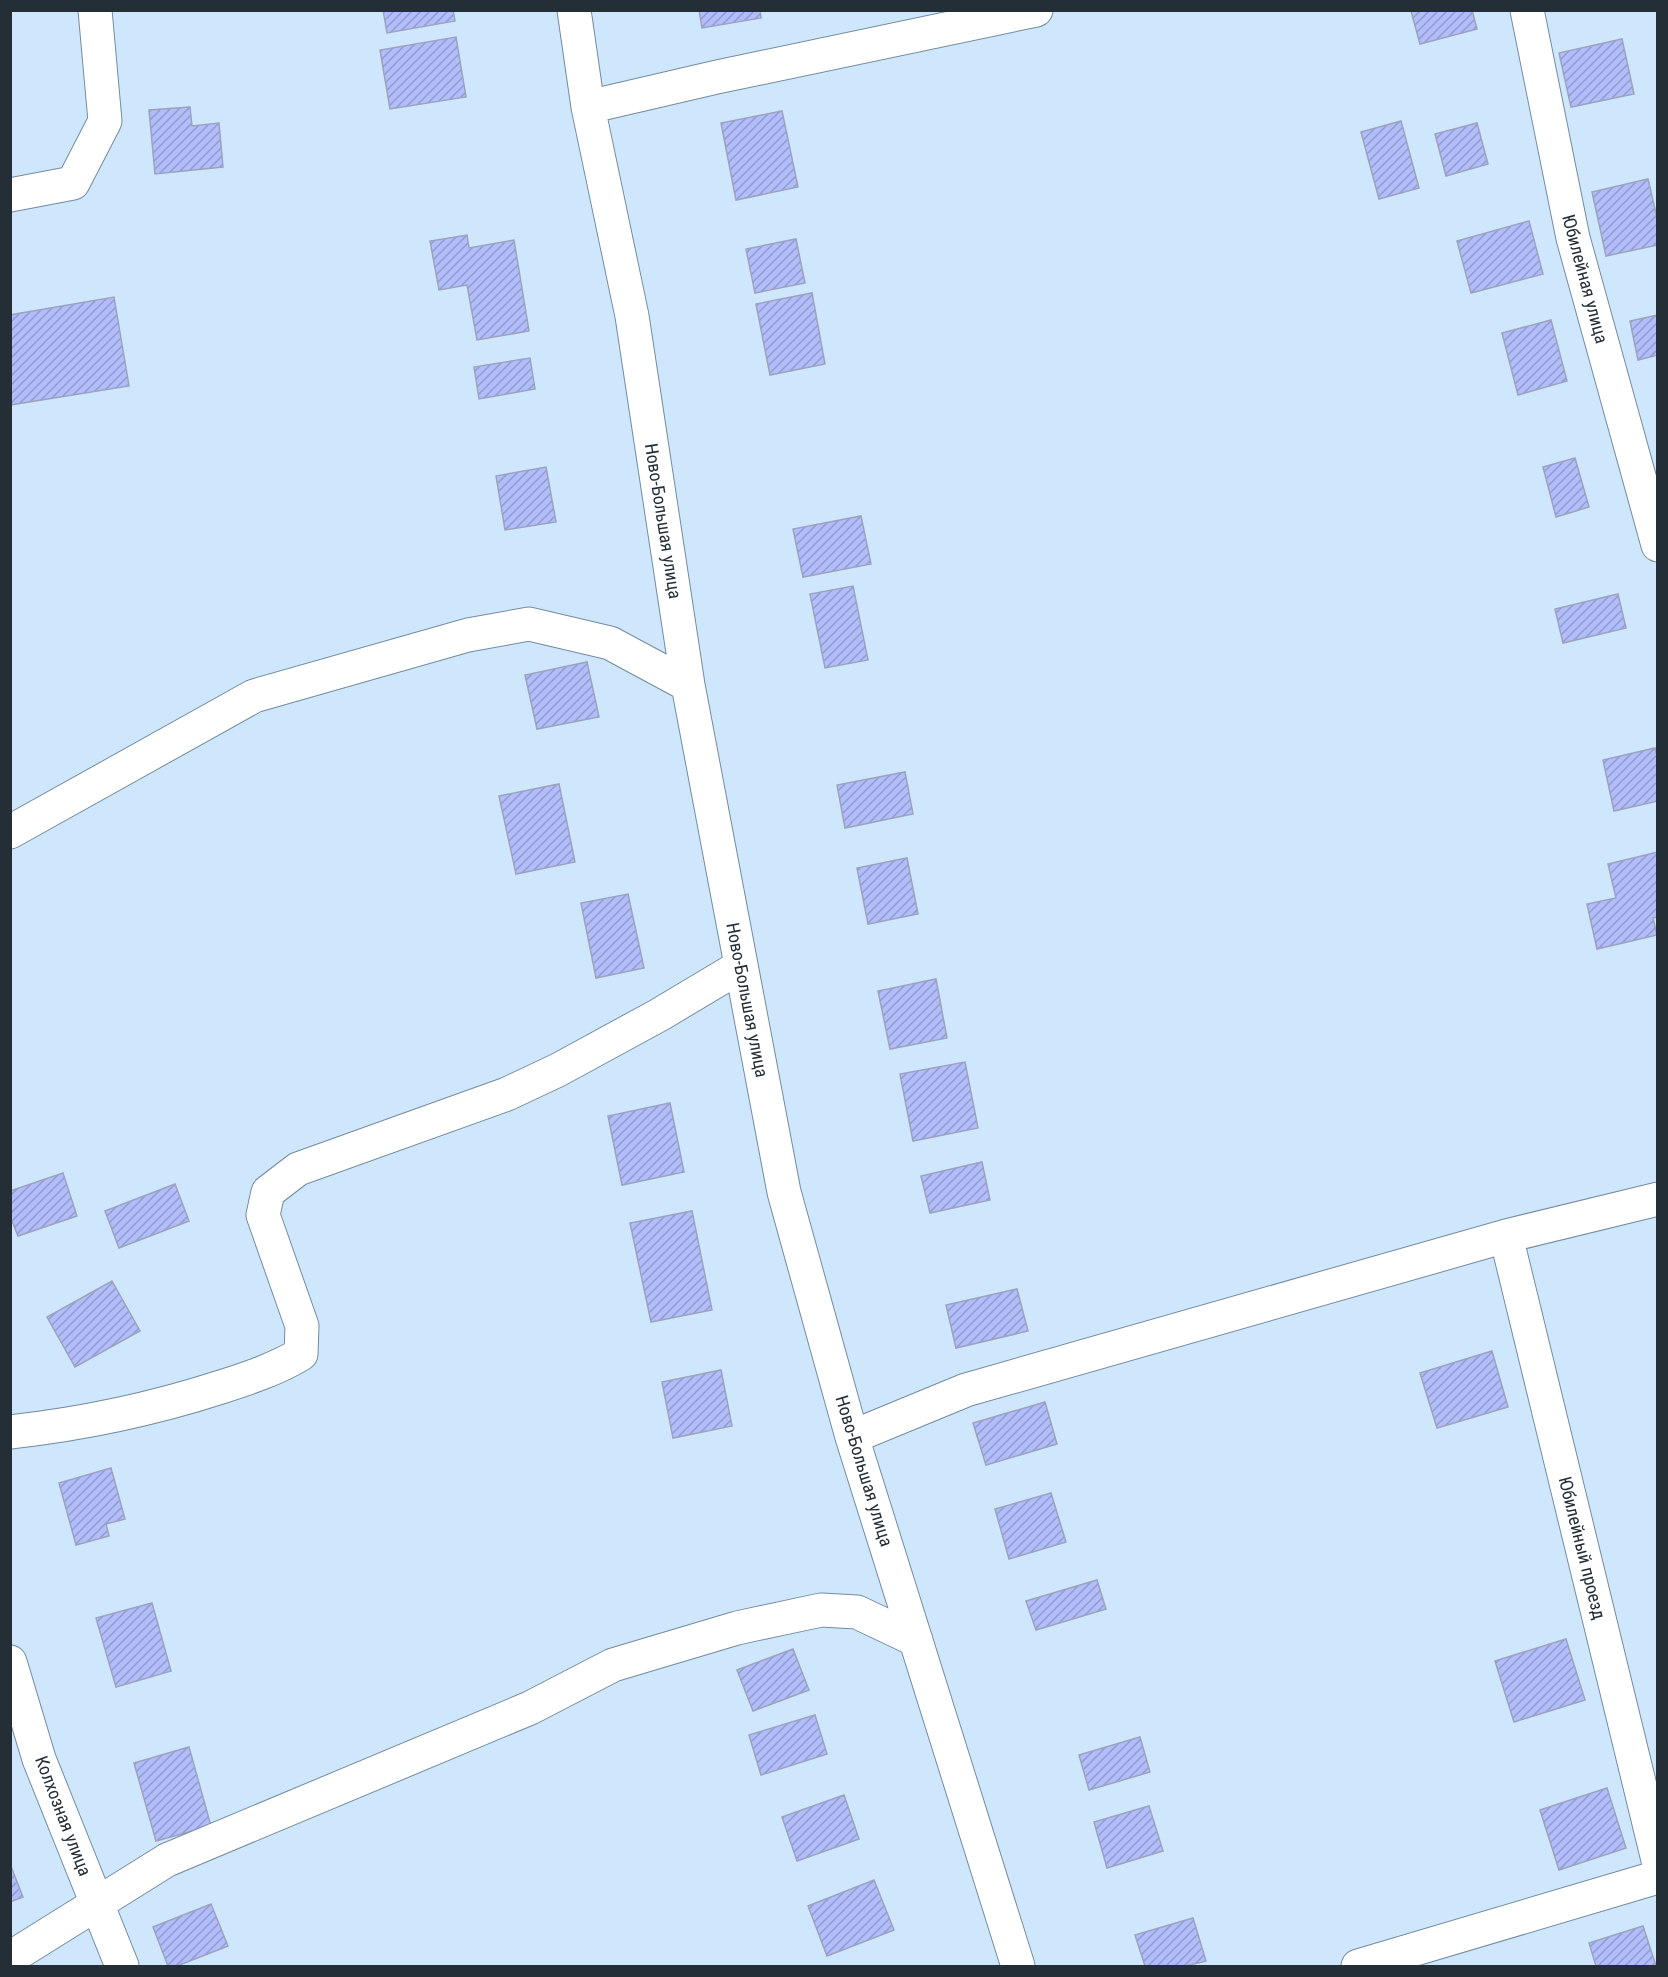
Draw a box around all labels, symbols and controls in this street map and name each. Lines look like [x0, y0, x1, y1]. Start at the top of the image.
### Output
street label: Юбилейная улица [1558, 212, 1613, 346]
street label: Ново-Большая улица [641, 442, 686, 600]
street label: Ново-Большая улица [722, 921, 773, 1079]
street label: Ново-Большая улица [831, 1393, 897, 1549]
street label: Юбилейный проезд [1555, 1474, 1610, 1622]
street label: Колхозная улица [31, 1753, 96, 1879]

